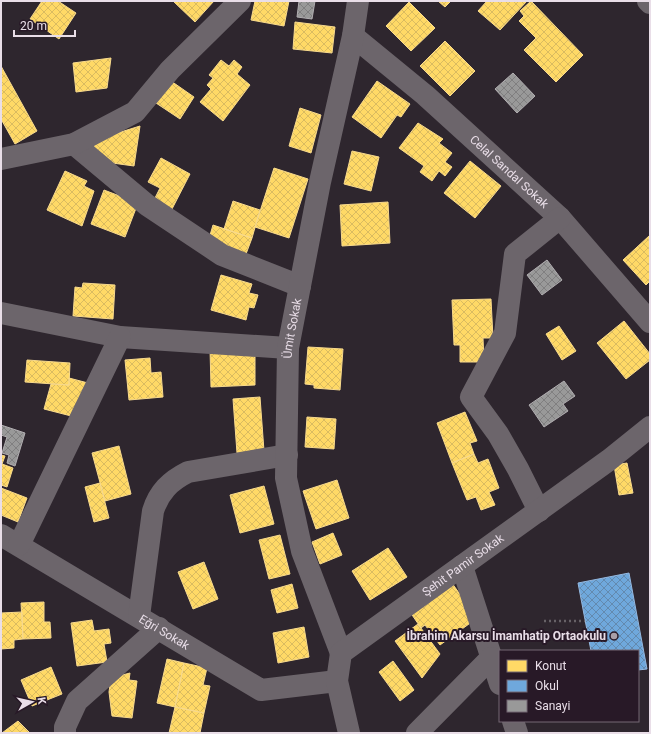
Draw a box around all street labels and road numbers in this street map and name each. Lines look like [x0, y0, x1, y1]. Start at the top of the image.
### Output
street label: Celal Sandal Sokak [467, 132, 552, 212]
street label: Ümit Sokak [280, 296, 305, 358]
street label: Şehit Pamir Sokak [419, 531, 507, 599]
street label: Eğri Sokak [137, 612, 193, 653]

